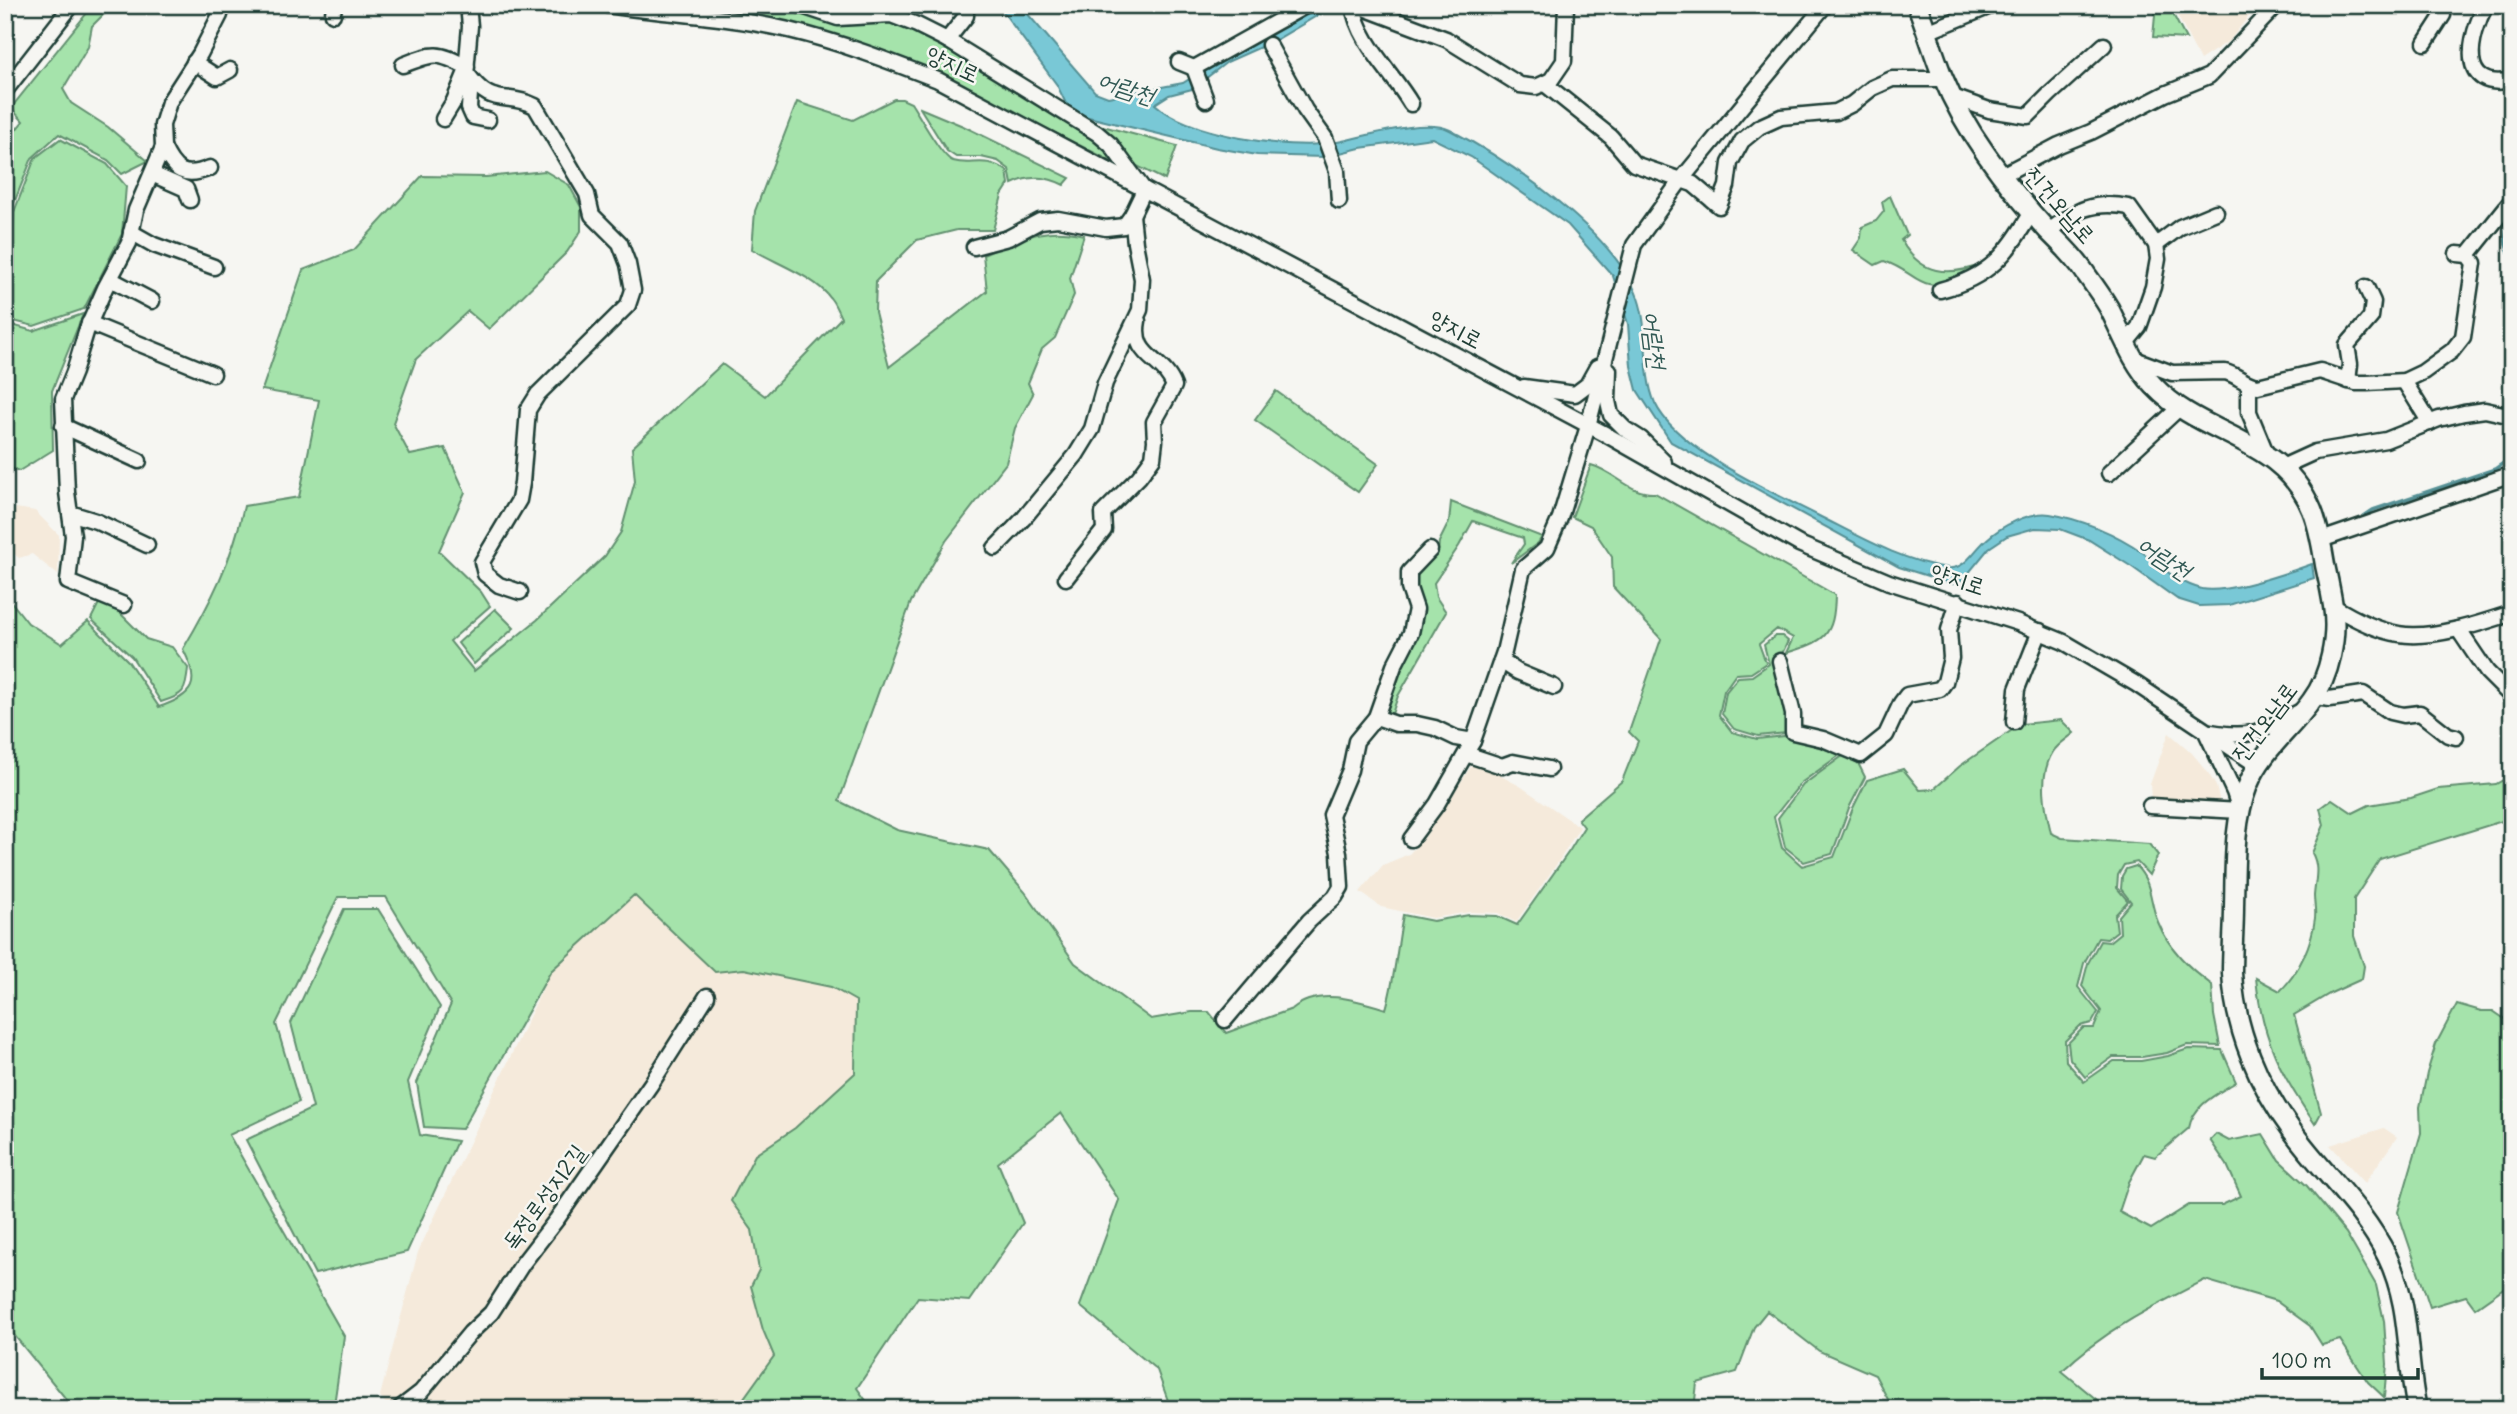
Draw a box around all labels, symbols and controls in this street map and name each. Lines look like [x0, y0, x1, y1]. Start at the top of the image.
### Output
street label: 양지로 [922, 39, 985, 88]
water label: 어람천 [1094, 64, 1161, 111]
street label: 진건오남로 [2019, 160, 2102, 249]
street label: 양지로 [1425, 303, 1488, 354]
water label: 어람천 [1637, 309, 1674, 373]
water label: 어람천 [2132, 529, 2199, 587]
street label: 양지로 [1927, 556, 1989, 601]
street label: 진건오남로 [2224, 676, 2303, 767]
street label: 독정로성지2길 [496, 1138, 592, 1255]
scale bar [2262, 1337, 2417, 1381]
text: 100 m [2272, 1347, 2331, 1374]

